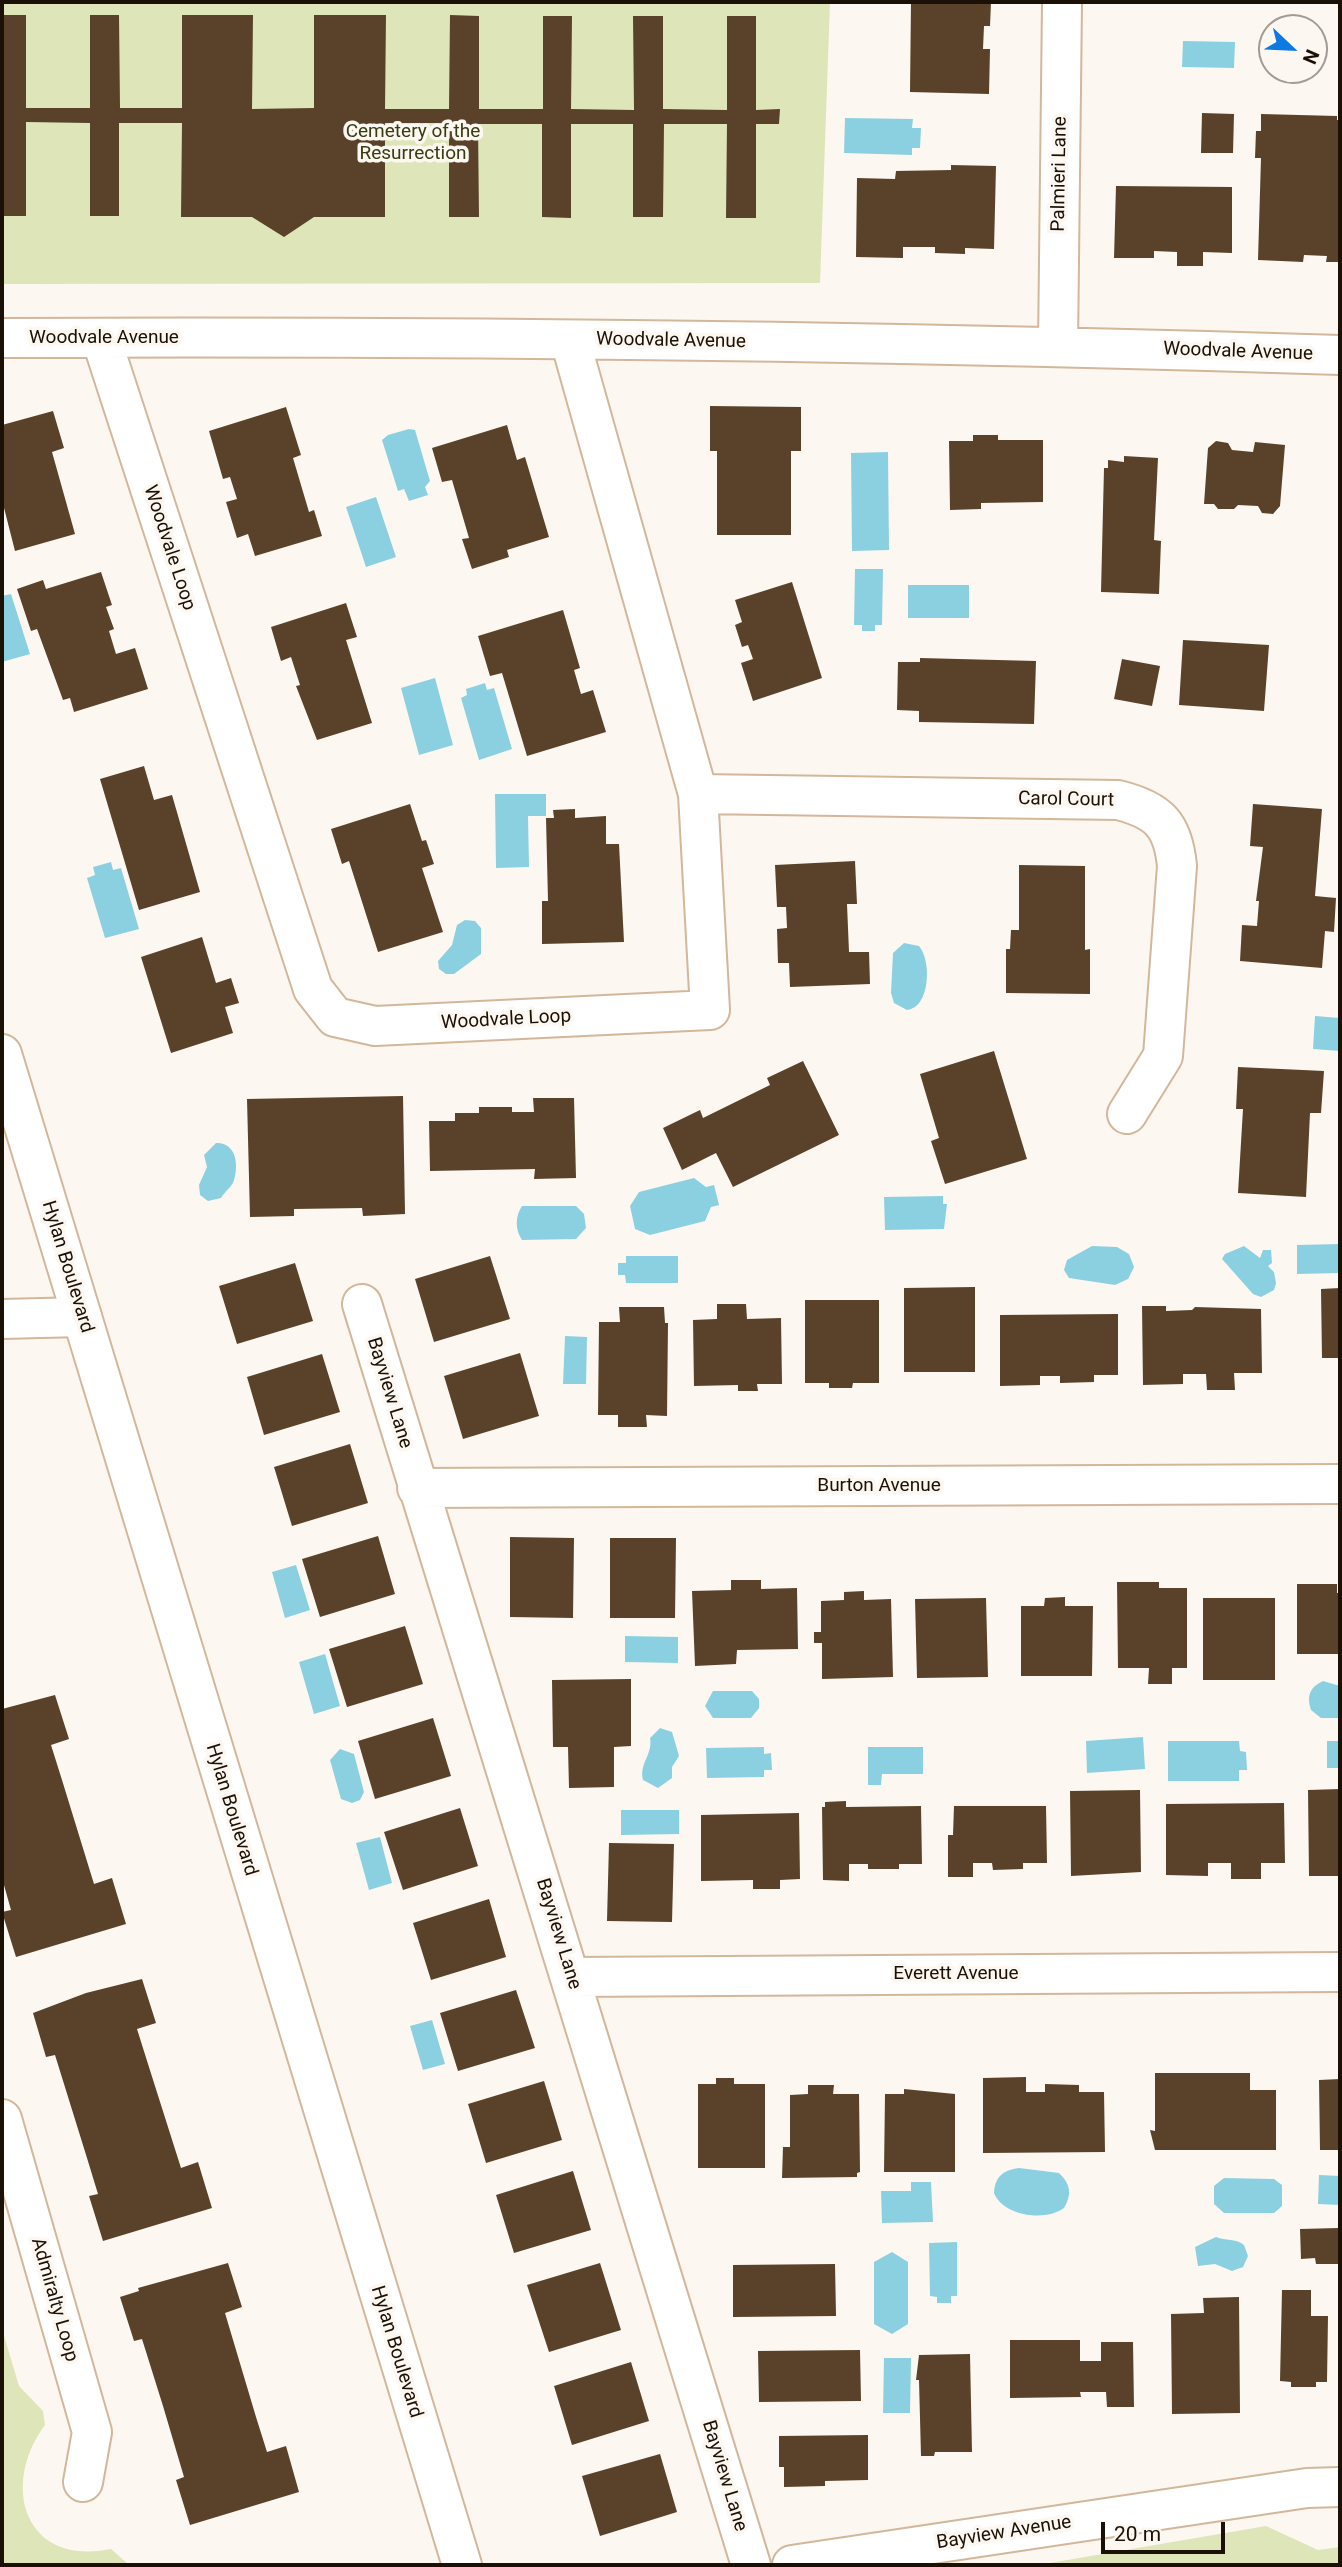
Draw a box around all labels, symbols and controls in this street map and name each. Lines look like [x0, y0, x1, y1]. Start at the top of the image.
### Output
north arrow [1258, 14, 1328, 84]
text: N [1298, 46, 1324, 67]
street label: Palmieri Lane [1048, 116, 1072, 232]
park label: Cemetery of the Resurrection [346, 121, 480, 165]
street label: Woodvale Avenue [29, 327, 179, 349]
street label: Woodvale Avenue [596, 328, 746, 354]
street label: Woodvale Avenue [1163, 338, 1313, 366]
street label: Woodvale Loop [138, 482, 200, 614]
street label: Carol Court [1018, 788, 1114, 812]
street label: Woodvale Loop [440, 1005, 572, 1035]
street label: Hylan Boulevard [36, 1198, 98, 1336]
street label: Bayview Lane [361, 1335, 417, 1451]
street label: Burton Avenue [817, 1475, 941, 1497]
street label: Hylan Boulevard [200, 1741, 262, 1879]
street label: Bayview Lane [530, 1876, 586, 1992]
street label: Everett Avenue [893, 1963, 1019, 1985]
street label: Admiralty Loop [25, 2235, 83, 2365]
street label: Hylan Boulevard [365, 2283, 427, 2421]
street label: Bayview Lane [696, 2418, 752, 2534]
scale bar [1104, 2508, 1228, 2552]
street label: Bayview Avenue [935, 2511, 1073, 2555]
text: 20 m [1114, 2522, 1161, 2546]

